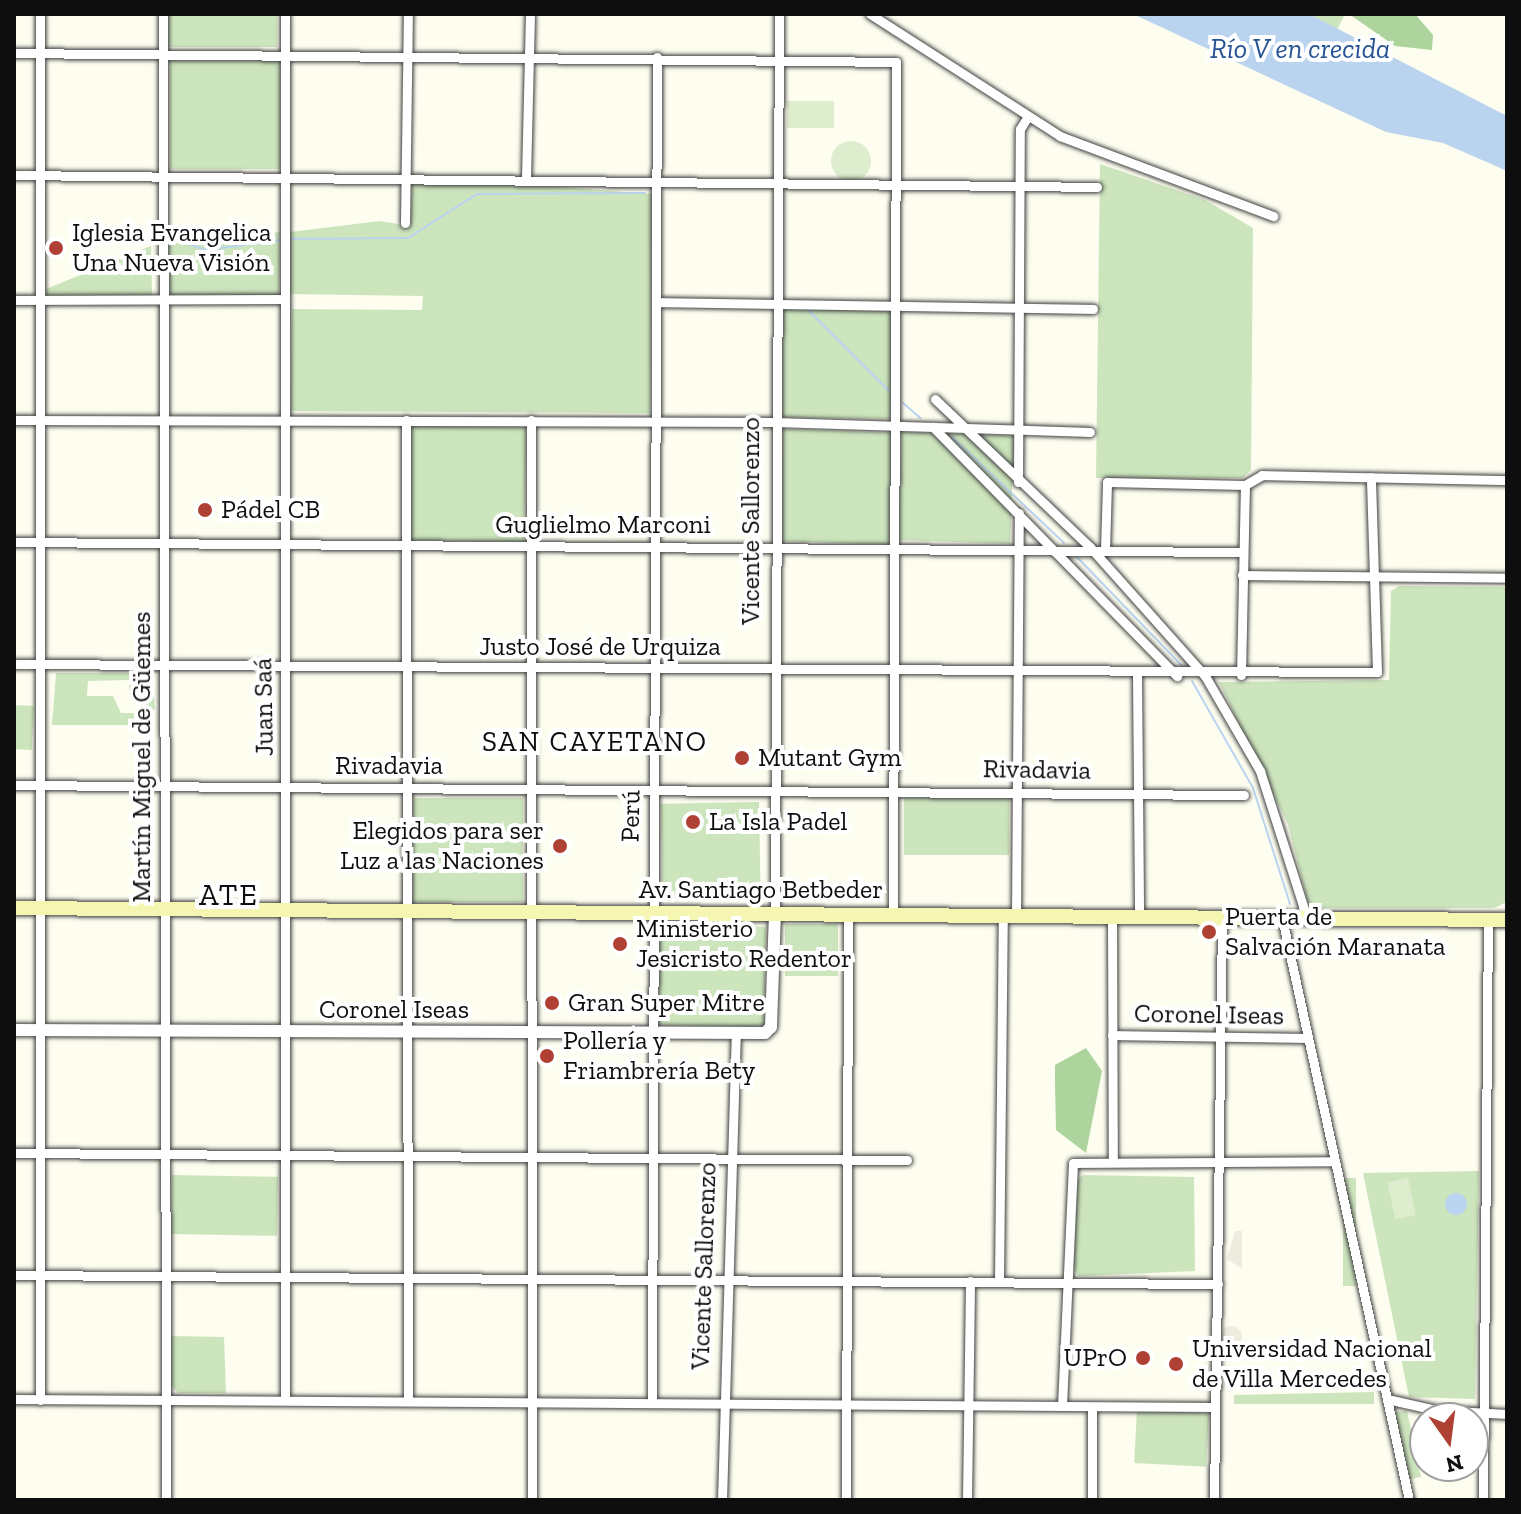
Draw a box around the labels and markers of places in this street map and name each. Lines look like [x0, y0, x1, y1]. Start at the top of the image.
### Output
place label: Iglesia Evangelica Una Nueva Visión [72, 217, 271, 278]
marker: Iglesia Evangelica Una Nueva Visión [47, 239, 65, 257]
place label: Pádel CB [221, 494, 320, 526]
marker: Pádel CB [196, 501, 214, 519]
place label: Mutant Gym [758, 742, 901, 774]
marker: Mutant Gym [733, 749, 751, 767]
place label: La Isla Padel [709, 806, 847, 838]
marker: La Isla Padel [684, 813, 702, 831]
place label: Elegidos para ser Luz a las Naciones [340, 815, 544, 876]
marker: Elegidos para ser Luz a las Naciones [551, 837, 569, 855]
place label: Puerta de Salvación Maranata [1225, 901, 1446, 962]
place label: Ministerio Jesicristo Redentor [636, 913, 852, 974]
marker: Puerta de Salvación Maranata [1200, 923, 1218, 941]
marker: Ministerio Jesicristo Redentor [611, 935, 629, 953]
place label: Gran Super Mitre [568, 987, 765, 1019]
marker: Gran Super Mitre [543, 994, 561, 1012]
place label: Pollería y Friambrería Bety [563, 1025, 755, 1086]
marker: Pollería y Friambrería Bety [538, 1047, 556, 1065]
place label: Universidad Nacional de Villa Mercedes [1192, 1333, 1432, 1394]
place label: UPrO [1064, 1342, 1127, 1374]
marker: UPrO [1134, 1349, 1152, 1367]
marker: Universidad Nacional de Villa Mercedes [1167, 1355, 1185, 1373]

